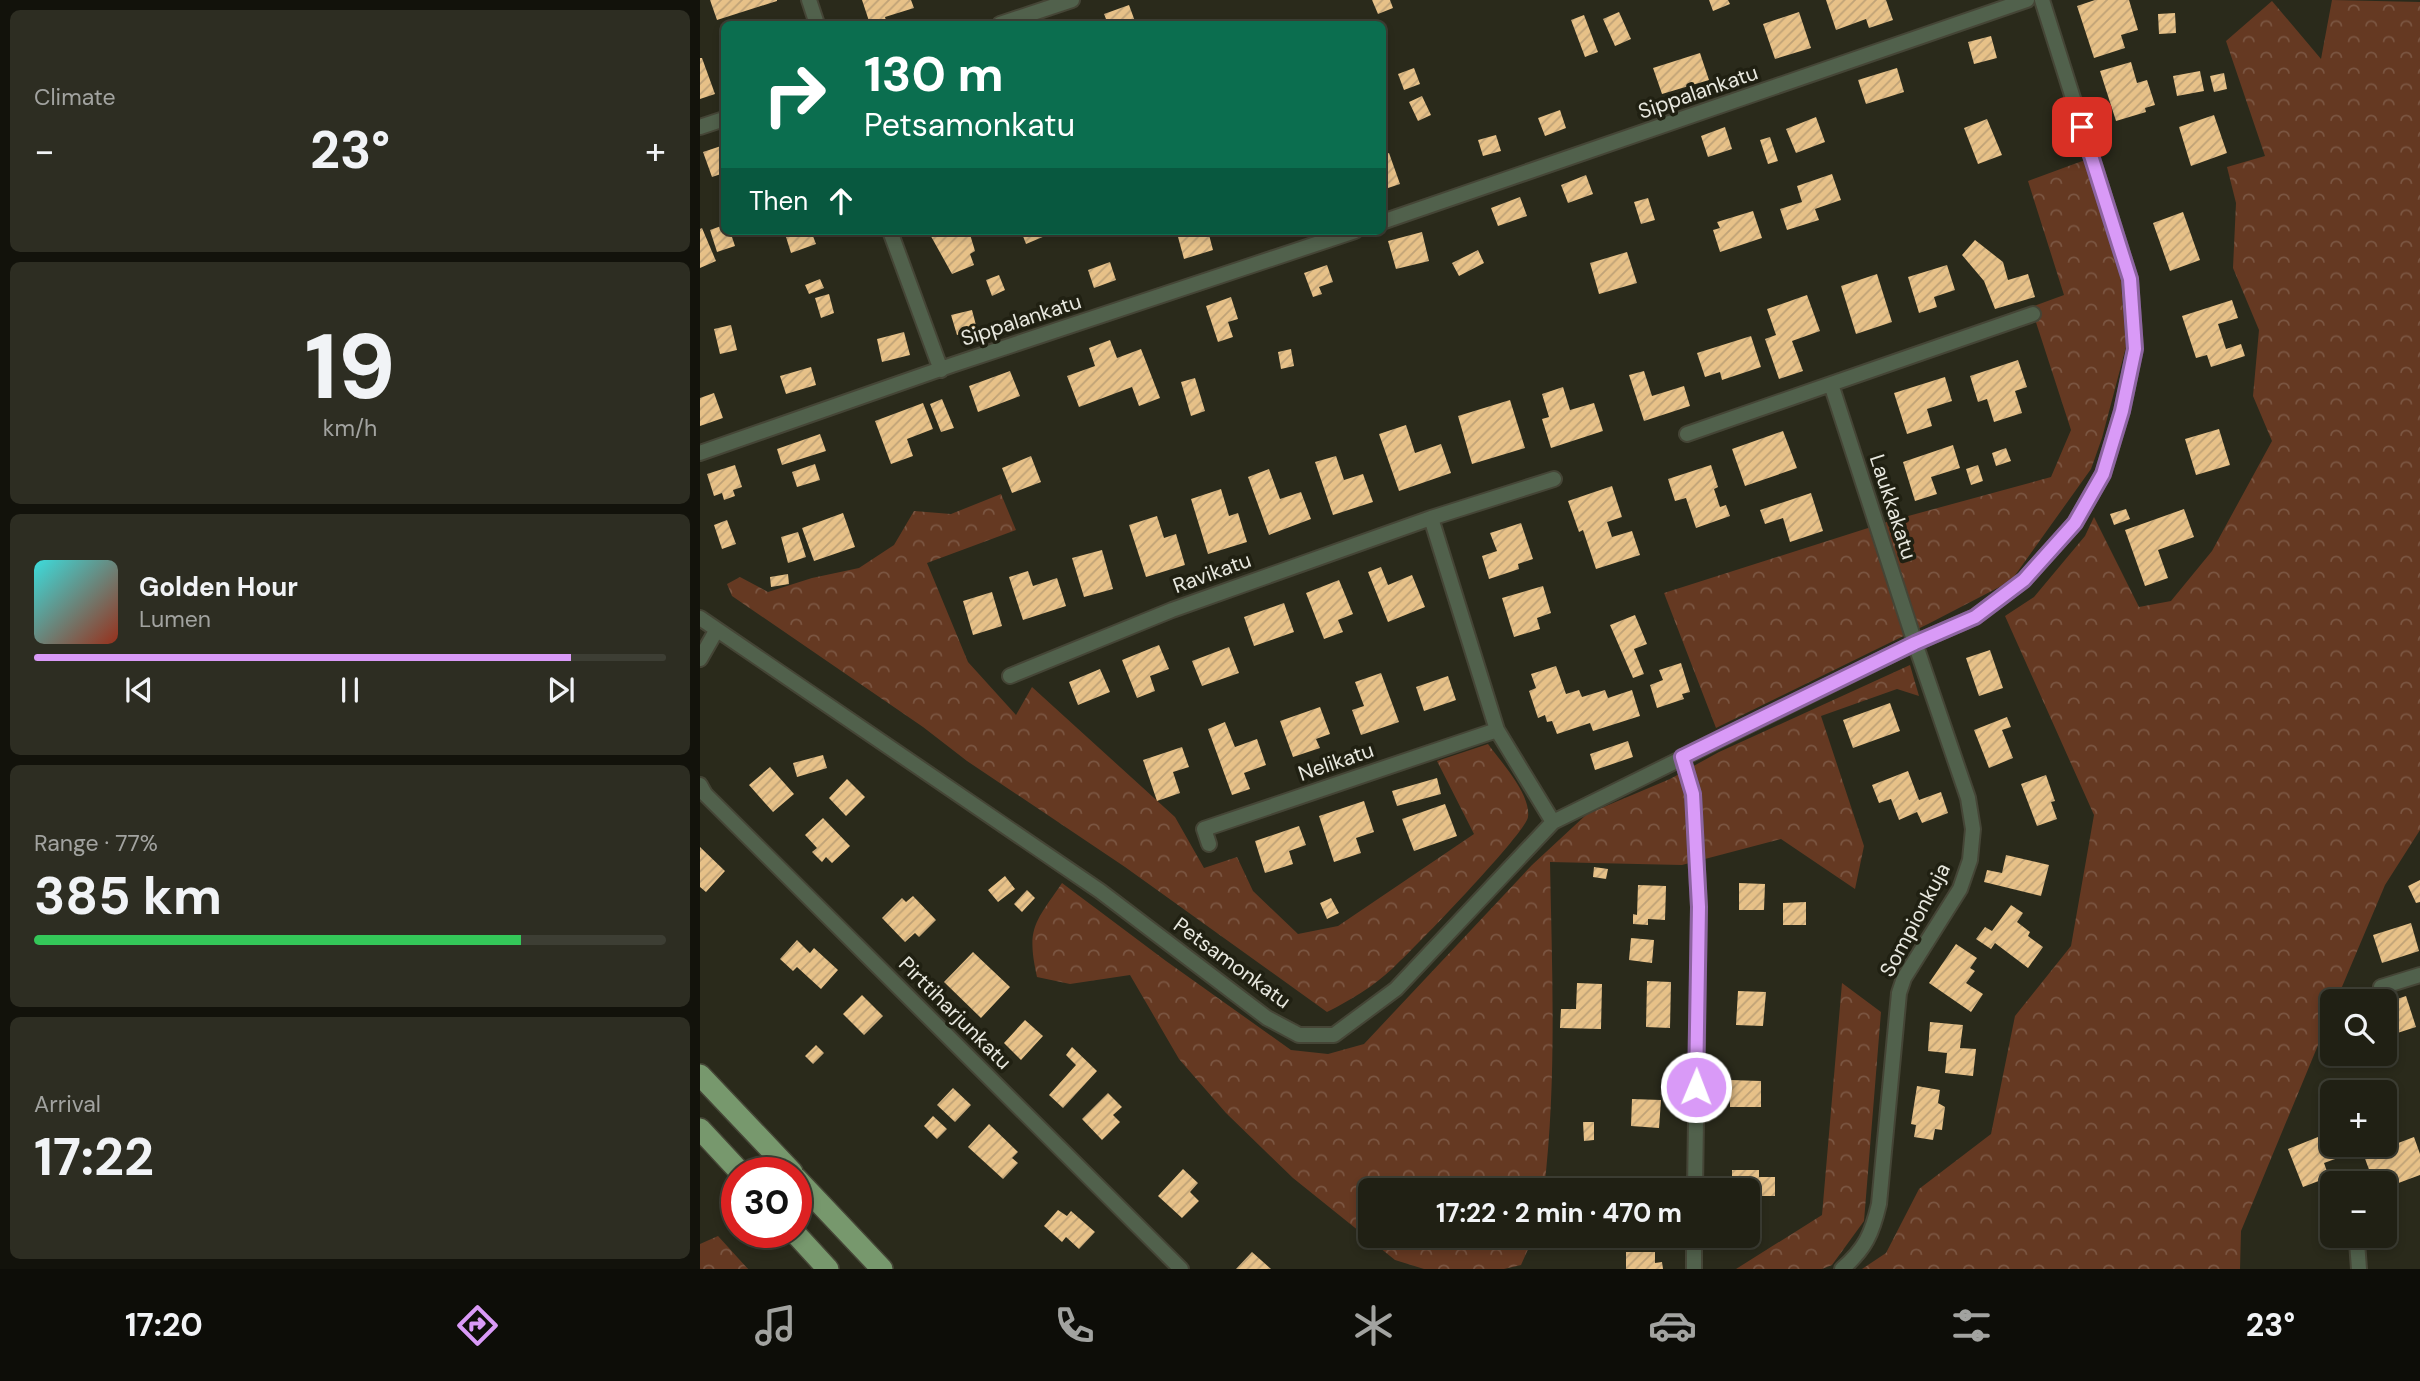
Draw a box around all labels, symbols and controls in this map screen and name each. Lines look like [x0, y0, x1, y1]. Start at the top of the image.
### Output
text: 130 m [864, 42, 1004, 106]
icon: right [749, 49, 840, 140]
street label: Sippalankatu [1634, 58, 1762, 126]
text: Climate [34, 82, 116, 112]
pin [2052, 97, 2112, 157]
text: Petsamonkatu [864, 104, 1075, 146]
icon: arrive [2063, 108, 2101, 146]
text: 23° [310, 116, 390, 184]
text: − [34, 126, 55, 176]
text: + [645, 126, 666, 176]
icon: ahead [822, 182, 860, 220]
text: Then [749, 184, 808, 218]
street label: Sippalankatu [957, 287, 1085, 353]
text: 19 [305, 308, 395, 426]
text: km/h [323, 413, 377, 443]
street label: Laukkakatu [1863, 451, 1923, 563]
street label: Ravikatu [1169, 546, 1255, 600]
text: Golden Hour [139, 570, 298, 604]
text: Lumen [139, 604, 211, 634]
icon: previous [120, 671, 158, 709]
icon: pause [331, 671, 369, 709]
icon: next [542, 671, 580, 709]
street label: Nelikatu [1295, 736, 1377, 788]
text: Range · 77% [34, 828, 158, 858]
street label: Sompionkuja [1873, 858, 1957, 982]
text: 385 km [34, 862, 222, 930]
street label: Petsamonkatu [1168, 911, 1296, 1015]
street label: Pirttiharjunkatu [892, 950, 1018, 1076]
map controls [2320, 989, 2397, 1248]
button: search [2320, 989, 2397, 1066]
position arrow [1659, 1050, 1733, 1124]
button: + [2320, 1080, 2397, 1157]
text: Arrival [34, 1089, 101, 1119]
text: 17:22 [34, 1123, 154, 1191]
speed limit sign: 30 [721, 1157, 812, 1248]
button: − [2320, 1171, 2397, 1248]
text: 17:22 · 2 min · 470 m [1436, 1196, 1682, 1230]
icon: directions [453, 1301, 502, 1350]
icon: music [751, 1301, 800, 1350]
icon: phone [1050, 1301, 1099, 1350]
icon: climate [1349, 1301, 1398, 1350]
icon: car [1648, 1301, 1697, 1350]
icon: filters [1947, 1301, 1996, 1350]
text: 17:20 [125, 1304, 203, 1346]
text: 23° [2246, 1304, 2295, 1346]

